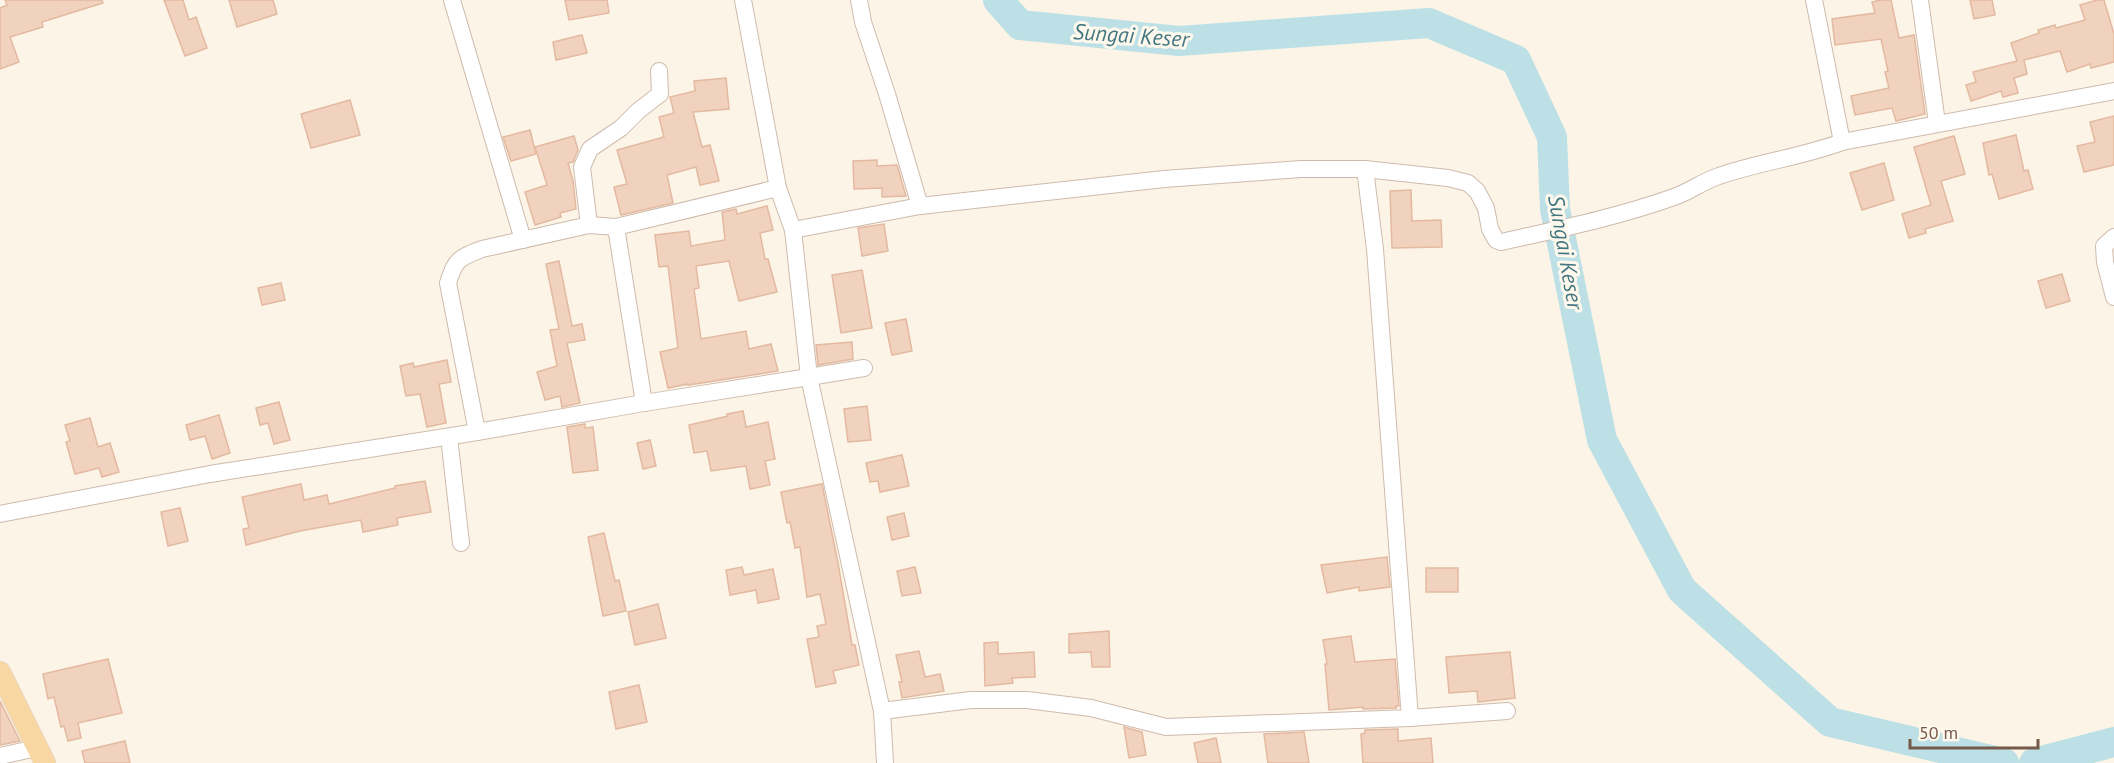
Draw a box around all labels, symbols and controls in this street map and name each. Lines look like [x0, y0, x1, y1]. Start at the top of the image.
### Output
water label: Sungai Keser [1072, 17, 1191, 53]
water label: Sungai Keser [1542, 193, 1590, 313]
scale bar [1910, 712, 2038, 750]
text: 50 m [1919, 721, 1958, 744]

